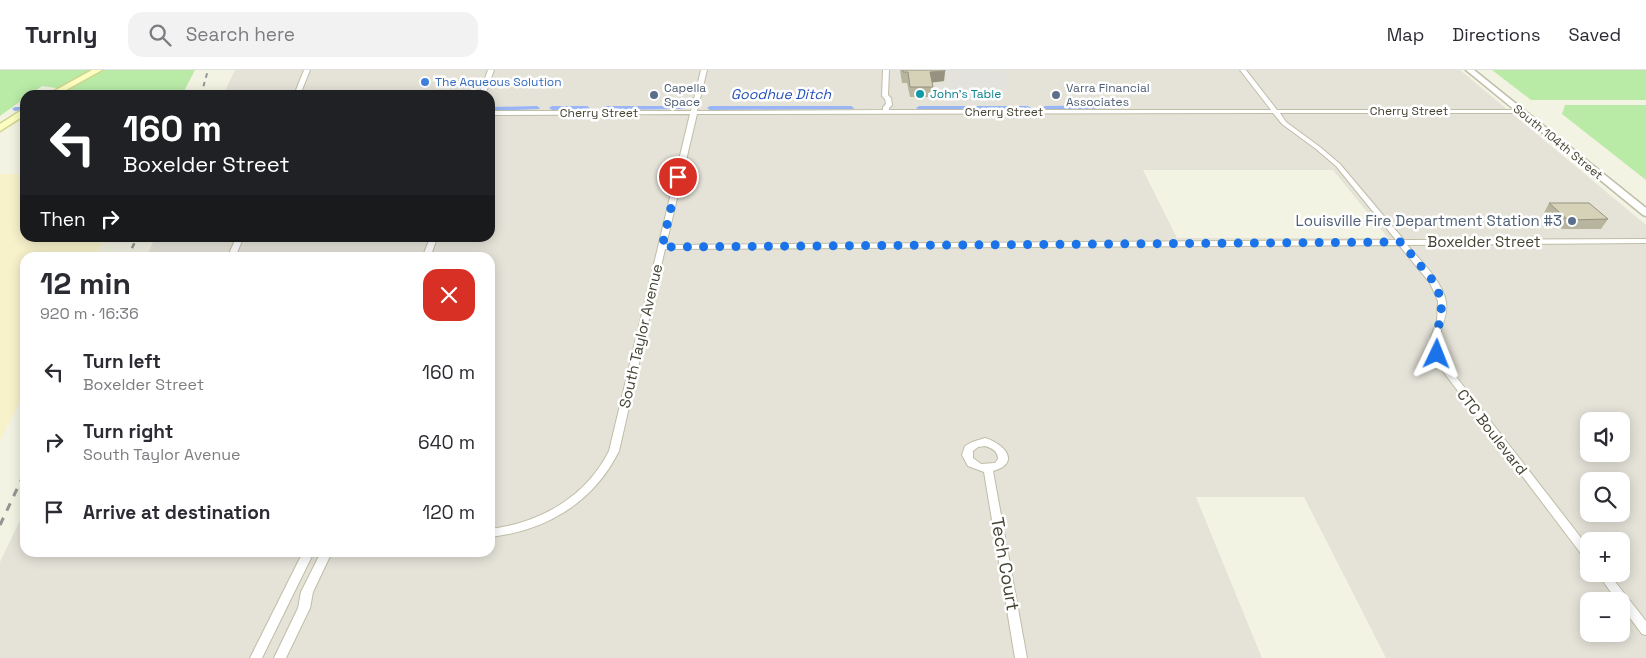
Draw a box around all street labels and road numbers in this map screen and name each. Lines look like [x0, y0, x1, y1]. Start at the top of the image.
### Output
street label: South 104th Street [1510, 101, 1606, 183]
street label: Cherry Street [1370, 103, 1448, 119]
street label: Cherry Street [965, 104, 1043, 120]
street label: Cherry Street [560, 105, 638, 121]
street label: Boxelder Street [1427, 232, 1541, 251]
street label: South Taylor Avenue [615, 262, 666, 410]
street label: CTC Boulevard [1453, 385, 1532, 478]
street label: Tech Court [986, 515, 1025, 613]

